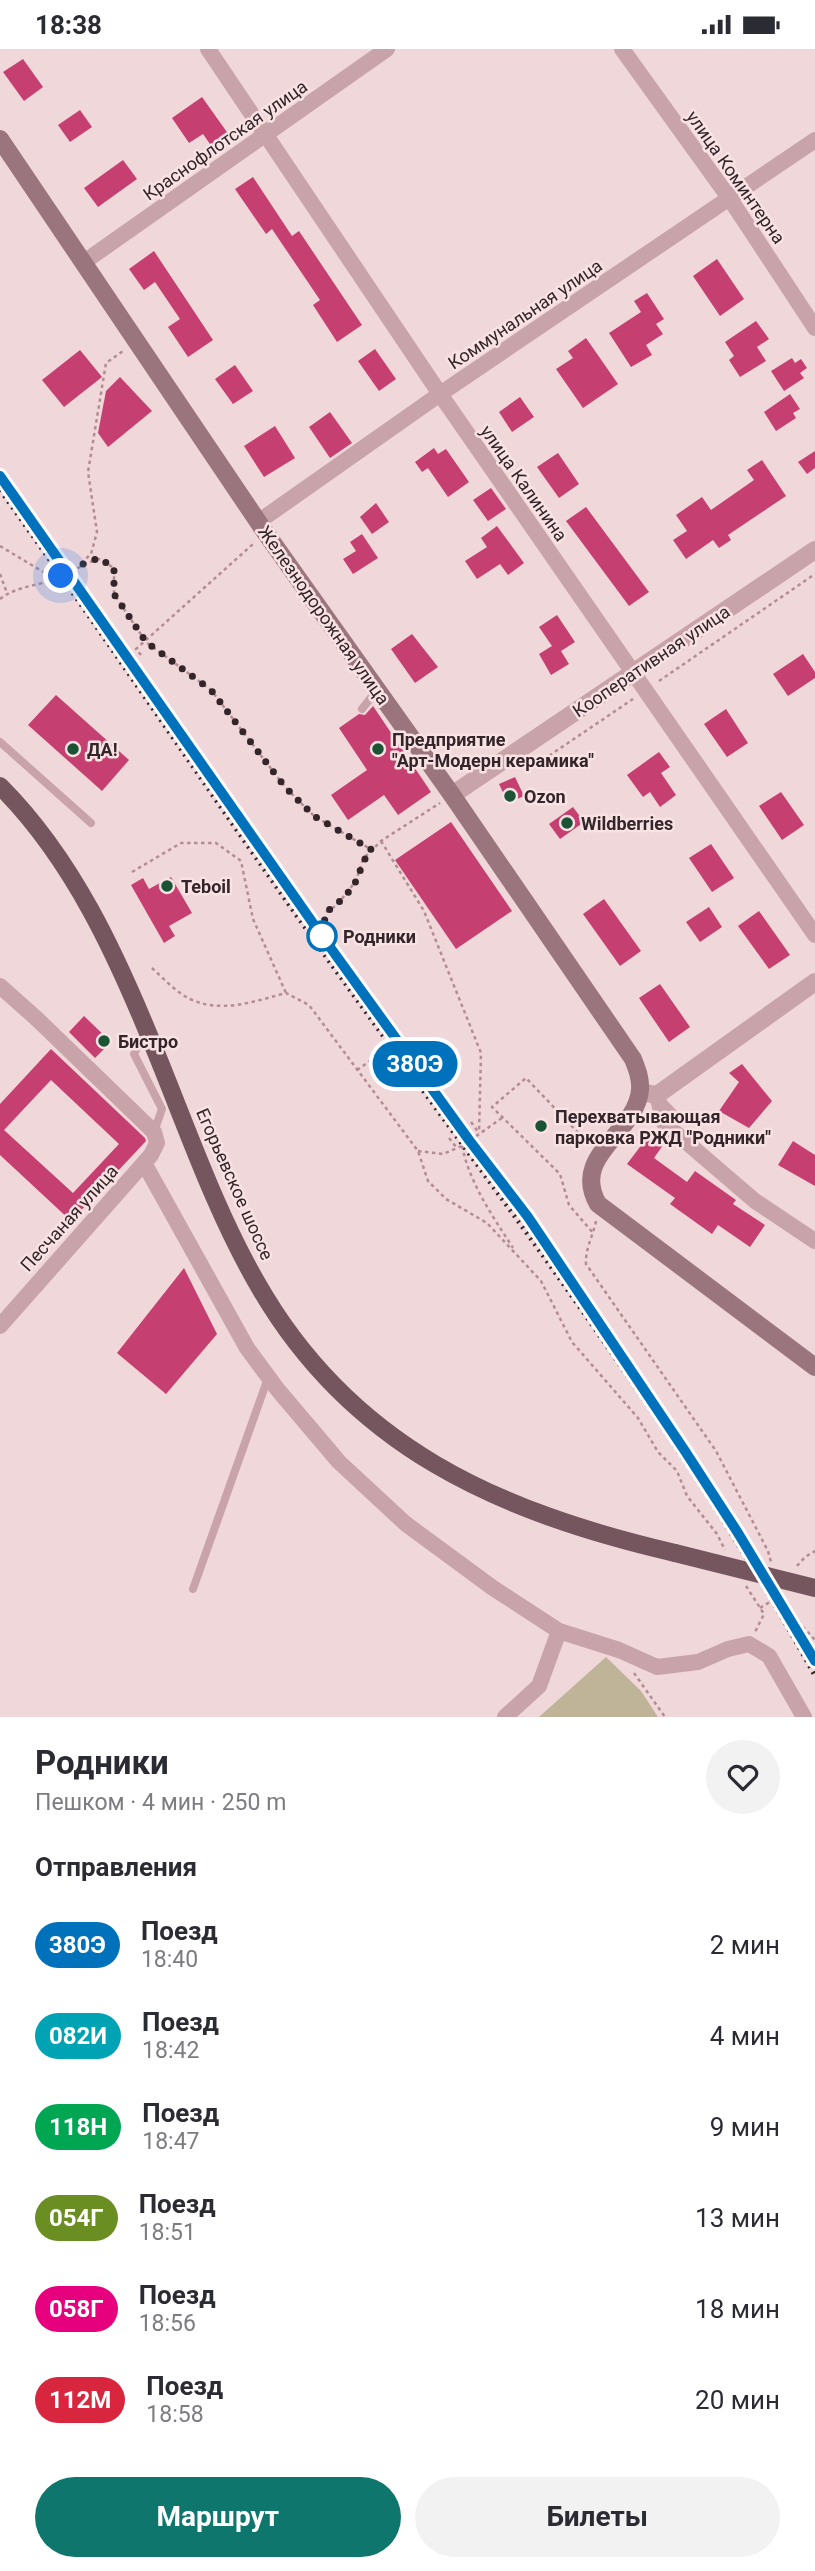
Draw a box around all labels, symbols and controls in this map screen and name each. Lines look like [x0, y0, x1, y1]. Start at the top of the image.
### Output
text: 18:38 [35, 10, 102, 40]
street label: Краснофлотская улица [139, 75, 311, 205]
street label: улица Коминтерна [682, 107, 790, 247]
street label: Коммунальная улица [444, 255, 606, 373]
street label: улица Калинина [476, 421, 572, 545]
street label: Железнодорожная улица [254, 521, 394, 709]
your location [43, 558, 78, 593]
street label: Кооперативная улица [569, 601, 733, 721]
place label: Предприятие "Арт-Модерн керамика" [392, 729, 594, 771]
place label: ДА! [87, 739, 118, 760]
marker: ДА! [65, 741, 81, 757]
marker: Предприятие "Арт-Модерн керамика" [370, 741, 386, 757]
place label: Ozon [524, 786, 566, 807]
marker: Ozon [502, 788, 518, 804]
place label: Wildberries [581, 813, 673, 834]
marker: Wildberries [559, 815, 575, 831]
place label: Teboil [181, 876, 231, 897]
marker: Teboil [159, 878, 175, 894]
marker: Родники [307, 921, 337, 951]
place label: Родники [343, 926, 416, 947]
place label: Бистро [118, 1031, 178, 1052]
marker: Бистро [96, 1033, 112, 1049]
line badge: 380Э [366, 1041, 464, 1087]
text: 380Э [387, 1050, 443, 1078]
street label: Егорьевское шоссе [192, 1105, 278, 1263]
place label: Перехватывающая парковка РЖД "Родники" [555, 1106, 771, 1148]
marker: Перехватывающая парковка РЖД "Родники" [533, 1118, 549, 1134]
street label: Песчаная улица [16, 1161, 122, 1275]
button: heart [706, 1740, 780, 1814]
text: Родники [35, 1743, 169, 1782]
text: Пешком · 4 мин · 250 m [35, 1789, 286, 1816]
text: Отправления [35, 1852, 197, 1882]
text: Поезд [141, 1916, 218, 1946]
text: 2 мин [710, 1930, 780, 1960]
text: 380Э [49, 1931, 106, 1959]
text: 18:40 [141, 1946, 198, 1973]
text: Поезд [142, 2007, 219, 2037]
text: 4 мин [710, 2021, 780, 2051]
text: 082И [49, 2022, 107, 2050]
text: 18:42 [142, 2037, 199, 2064]
text: Поезд [142, 2098, 219, 2128]
text: 9 мин [710, 2112, 780, 2142]
text: 118Н [49, 2113, 107, 2141]
text: 18:47 [142, 2128, 200, 2155]
text: Поезд [139, 2189, 216, 2219]
text: 13 мин [695, 2203, 780, 2233]
text: 054Г [49, 2204, 104, 2232]
text: 18:51 [139, 2219, 196, 2246]
text: Поезд [139, 2280, 216, 2310]
text: 18 мин [695, 2294, 780, 2324]
text: 058Г [49, 2295, 104, 2323]
text: 18:56 [139, 2310, 196, 2337]
text: Поезд [146, 2371, 223, 2401]
text: 20 мин [695, 2385, 780, 2415]
text: 112М [49, 2386, 111, 2414]
text: 18:58 [146, 2401, 204, 2428]
button: Маршрут [35, 2477, 401, 2557]
button: Билеты [415, 2477, 780, 2557]

